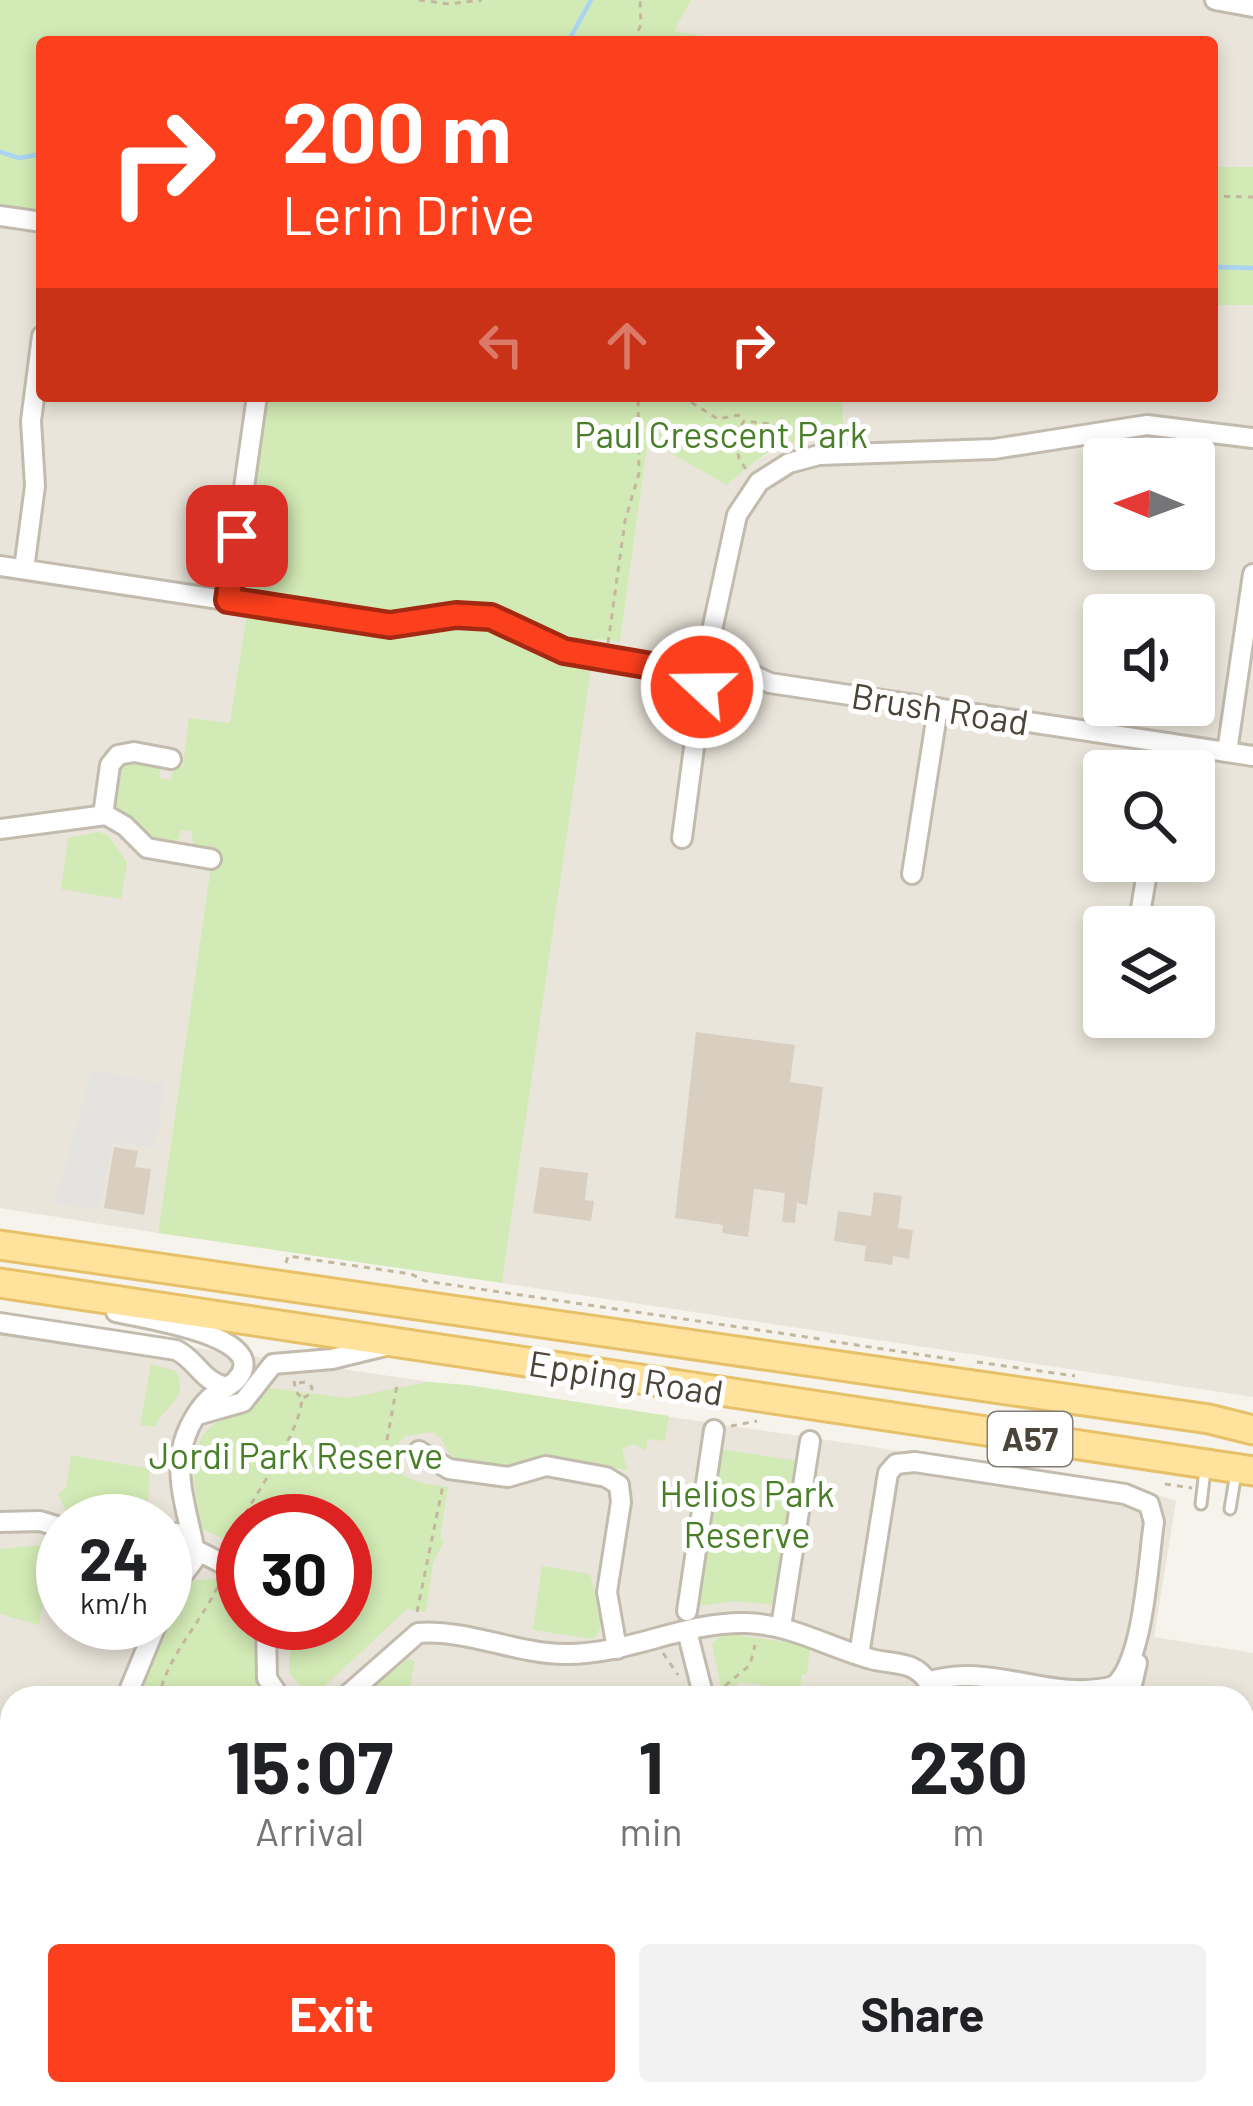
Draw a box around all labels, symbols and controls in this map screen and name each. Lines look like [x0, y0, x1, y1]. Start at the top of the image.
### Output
text: 200 m [282, 79, 512, 180]
icon: right [84, 84, 240, 240]
text: Lerin Drive [282, 181, 535, 246]
icon: left [468, 312, 534, 378]
icon: ahead [594, 312, 660, 378]
icon: right [720, 312, 786, 378]
park label: Paul Crescent Park [574, 412, 868, 455]
north arrow [1083, 438, 1215, 570]
map controls [1083, 438, 1215, 1038]
pin [186, 485, 288, 587]
icon: arrive [204, 503, 270, 569]
button: sound [1083, 594, 1215, 726]
position arrow [639, 624, 765, 750]
street label: Brush Road [849, 672, 1032, 743]
button: search [1083, 750, 1215, 882]
button: layers [1083, 906, 1215, 1038]
street label: Epping Road [526, 1340, 726, 1413]
road number: A57 [988, 1412, 1072, 1466]
park label: Jordi Park Reserve [149, 1433, 443, 1476]
park label: Helios Park Reserve [659, 1471, 835, 1555]
speed limit sign: 30 [216, 1494, 372, 1650]
text: 24 [79, 1521, 149, 1593]
text: km/h [80, 1584, 148, 1620]
text: 15:07 [226, 1722, 393, 1808]
text: 1 [638, 1722, 664, 1808]
text: 230 [909, 1722, 1028, 1808]
text: Arrival [255, 1807, 364, 1854]
text: min [619, 1807, 683, 1854]
text: m [952, 1807, 984, 1854]
button: Exit [48, 1944, 615, 2082]
button: Share [639, 1944, 1206, 2082]

